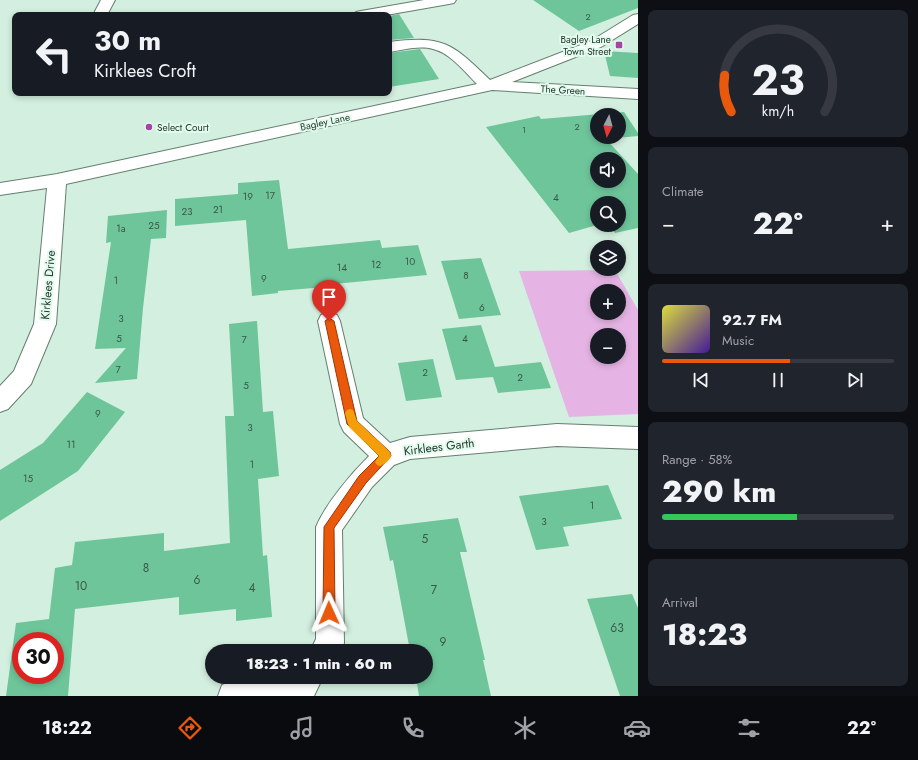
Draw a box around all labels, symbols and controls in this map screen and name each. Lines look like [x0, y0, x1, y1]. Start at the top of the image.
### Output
house number: 2 [585, 10, 591, 23]
text: 30 m [94, 20, 161, 61]
icon: left [28, 28, 80, 80]
place label: Bagley Lane Town Street [561, 32, 612, 59]
marker: Bagley Lane Town Street [614, 40, 624, 50]
text: 23 [751, 49, 805, 110]
text: Kirklees Croft [94, 58, 196, 84]
street label: The Green [540, 81, 586, 99]
text: km/h [762, 100, 794, 120]
north arrow [590, 108, 626, 144]
map controls [590, 108, 626, 364]
street label: Bagley Lane [299, 109, 351, 135]
place label: Select Court [157, 120, 209, 135]
house number: 2 [574, 120, 580, 133]
marker: Select Court [144, 122, 154, 132]
house number: 1 [522, 123, 526, 136]
button: sound [590, 152, 626, 188]
text: Climate [662, 182, 703, 201]
house number: 17 [265, 188, 276, 203]
house number: 19 [243, 189, 253, 204]
house number: 4 [553, 190, 559, 205]
button: search [590, 196, 626, 232]
house number: 21 [213, 202, 223, 217]
text: 22° [753, 202, 803, 245]
house number: 23 [181, 204, 193, 219]
text: − [662, 207, 675, 239]
text: + [880, 207, 894, 239]
house number: 25 [148, 218, 160, 233]
house number: 1a [116, 221, 126, 236]
button: layers [590, 240, 626, 276]
street label: Kirklees Drive [36, 250, 60, 320]
house number: 10 [405, 254, 415, 269]
house number: 12 [371, 257, 381, 272]
house number: 14 [337, 260, 347, 275]
house number: 8 [463, 268, 469, 283]
house number: 9 [261, 271, 267, 286]
house number: 1 [114, 273, 118, 288]
pin [312, 280, 346, 321]
button: + [590, 284, 626, 320]
icon: arrive [318, 286, 340, 308]
house number: 6 [479, 300, 485, 315]
text: 92.7 FM [722, 309, 782, 331]
house number: 3 [118, 311, 124, 326]
button: − [590, 328, 626, 364]
house number: 5 [116, 331, 122, 346]
house number: 4 [462, 331, 468, 346]
text: Music [722, 331, 754, 350]
house number: 7 [241, 332, 247, 347]
house number: 7 [115, 362, 121, 377]
house number: 2 [422, 365, 428, 380]
icon: previous [690, 369, 712, 391]
icon: pause [767, 369, 789, 391]
icon: next [844, 369, 866, 391]
house number: 2 [517, 370, 523, 385]
house number: 5 [243, 378, 249, 393]
house number: 9 [95, 406, 101, 421]
house number: 3 [247, 420, 253, 435]
street label: Kirklees Garth [403, 434, 475, 460]
house number: 11 [67, 437, 76, 452]
text: Range · 58% [662, 450, 732, 469]
house number: 1 [250, 457, 254, 472]
text: 290 km [662, 470, 776, 513]
house number: 15 [23, 471, 33, 486]
house number: 1 [590, 498, 594, 513]
house number: 3 [541, 514, 547, 529]
house number: 5 [422, 530, 429, 548]
house number: 8 [143, 559, 149, 577]
house number: 6 [194, 571, 201, 589]
house number: 10 [75, 577, 87, 595]
house number: 4 [249, 579, 256, 597]
house number: 7 [431, 581, 438, 599]
position arrow [308, 592, 350, 634]
text: Arrival [662, 593, 698, 612]
text: 18:23 [662, 613, 747, 656]
house number: 63 [610, 619, 624, 637]
speed limit sign: 30 [12, 632, 64, 684]
house number: 9 [440, 633, 447, 651]
text: 18:23 · 1 min · 60 m [246, 653, 392, 675]
icon: directions [176, 714, 204, 742]
icon: music [288, 714, 316, 742]
icon: phone [399, 714, 427, 742]
icon: climate [511, 714, 539, 742]
icon: car [623, 714, 651, 742]
icon: filters [735, 714, 763, 742]
text: 18:22 [42, 715, 92, 741]
text: 22° [847, 715, 876, 741]

